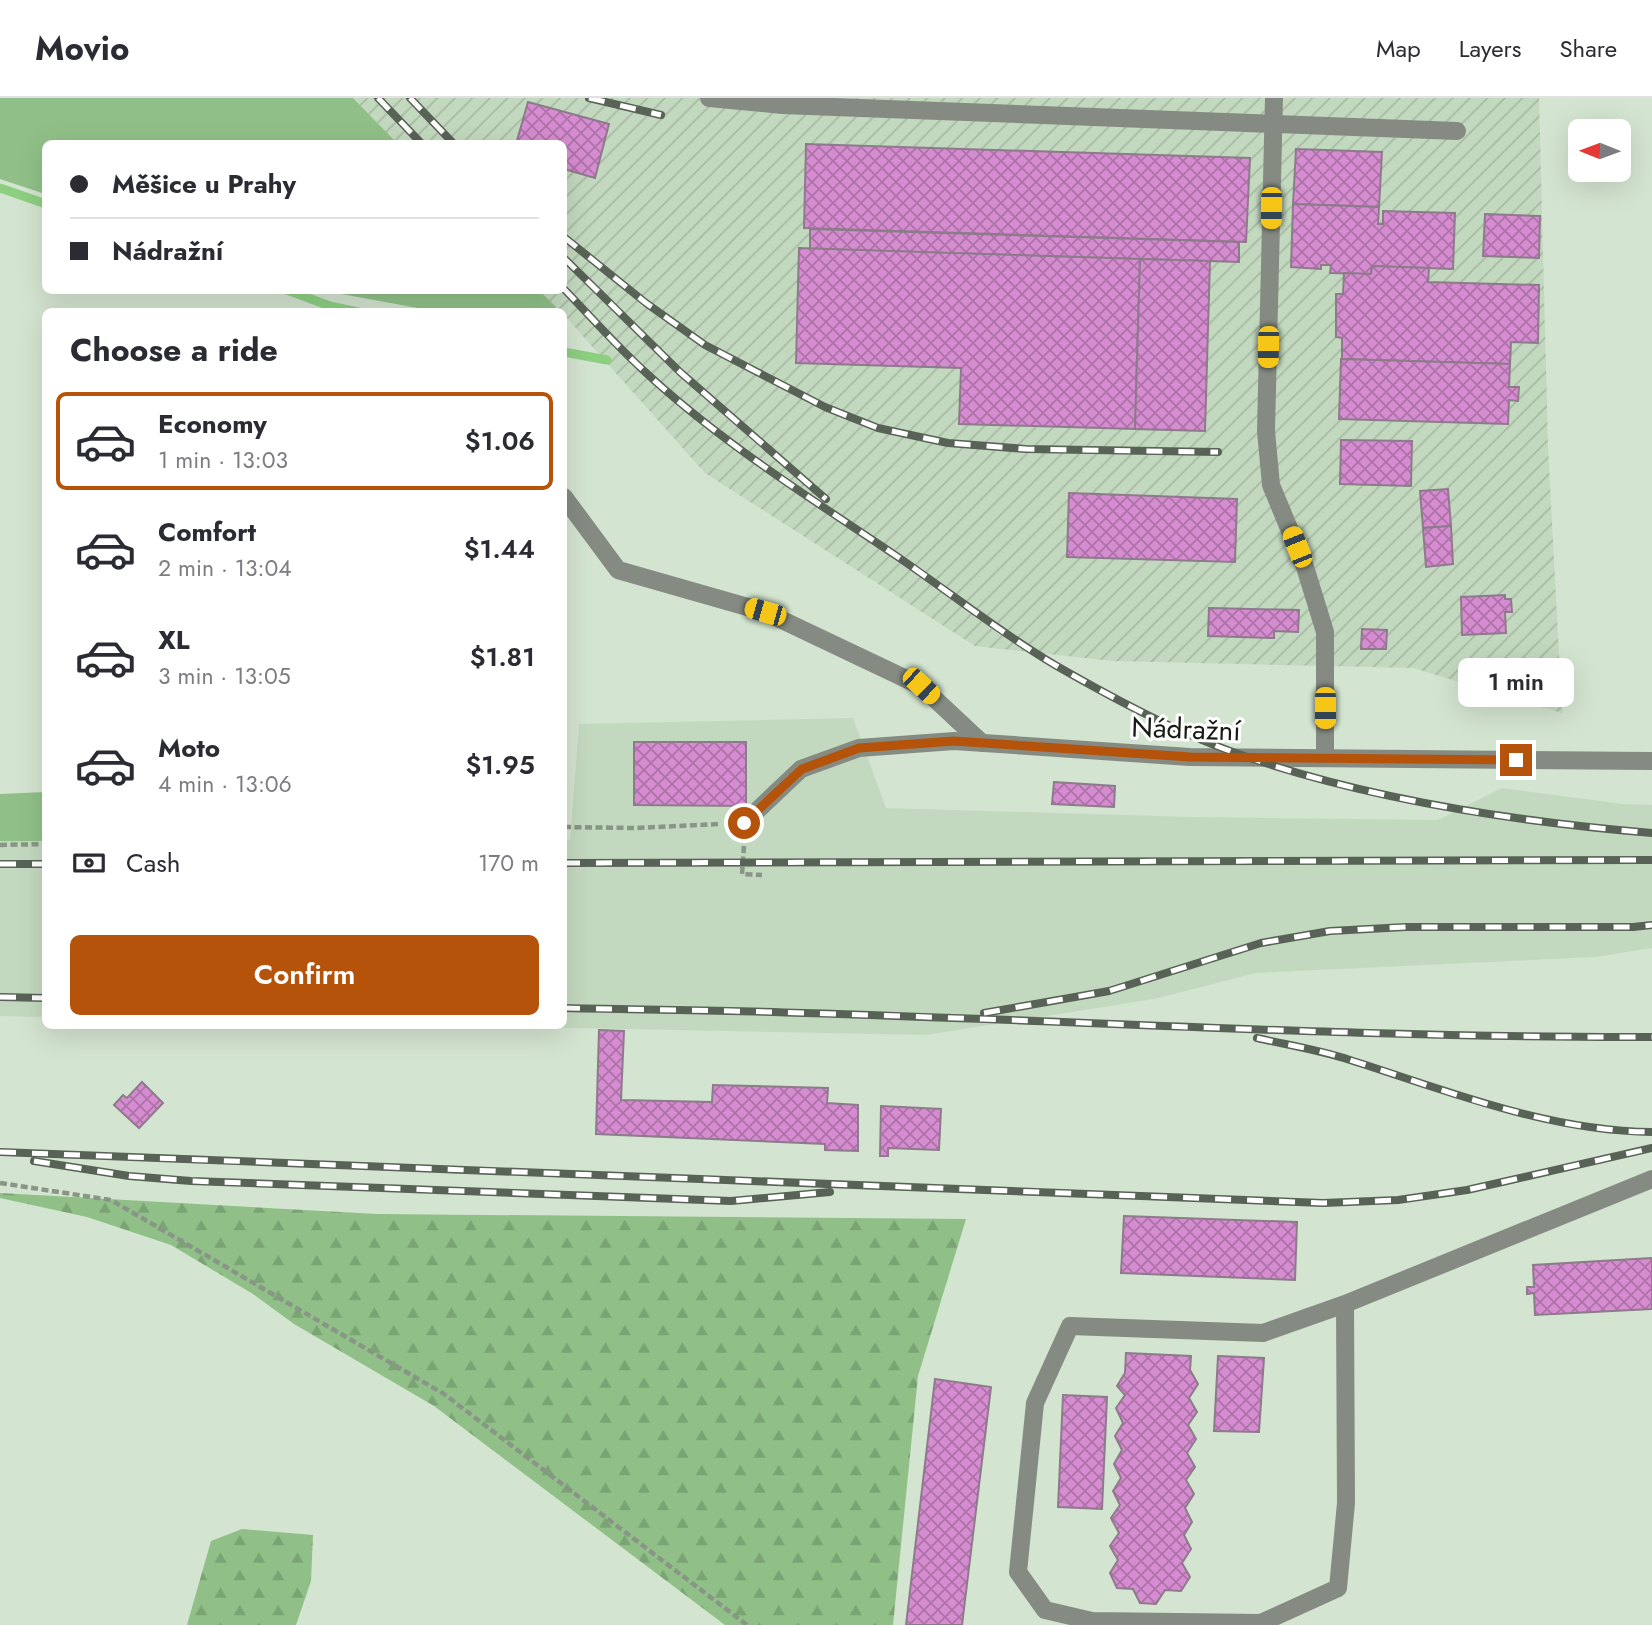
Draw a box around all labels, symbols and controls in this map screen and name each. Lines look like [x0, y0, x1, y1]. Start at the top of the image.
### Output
text: Movio [35, 25, 129, 72]
text: Map [1376, 31, 1421, 66]
text: Layers [1459, 31, 1521, 66]
text: Share [1559, 31, 1617, 66]
north arrow [1568, 119, 1631, 182]
map controls [1568, 119, 1631, 182]
text: Měšice u Prahy [112, 165, 296, 203]
car [1261, 187, 1282, 229]
text: Nádražní [112, 232, 223, 270]
car [1258, 326, 1279, 368]
text: Choose a ride [70, 327, 278, 373]
text: Economy [158, 405, 267, 443]
icon: car [74, 410, 137, 473]
text: $1.06 [465, 422, 535, 460]
text: 1 min · 13:03 [158, 443, 288, 477]
text: Comfort [158, 513, 256, 551]
icon: car [74, 518, 137, 581]
car [1280, 524, 1315, 570]
text: $1.44 [464, 530, 535, 568]
text: 2 min · 13:04 [158, 551, 292, 585]
car [742, 596, 789, 628]
text: XL [158, 621, 190, 659]
icon: car [74, 626, 137, 689]
text: $1.81 [470, 638, 535, 676]
callout: 1 min [1458, 658, 1574, 708]
text: 3 min · 13:05 [158, 659, 291, 693]
car [899, 664, 944, 708]
text: 1 min [1488, 665, 1544, 699]
car [1315, 687, 1336, 729]
street label: Nádražní [1131, 707, 1243, 751]
text: Moto [158, 729, 220, 767]
icon: car [74, 734, 137, 797]
route end [1500, 744, 1532, 776]
text: $1.95 [465, 746, 535, 784]
text: 4 min · 13:06 [158, 767, 292, 801]
route start [728, 807, 760, 839]
icon: cash [70, 844, 108, 882]
text: Cash [126, 844, 180, 882]
text: 170 m [478, 846, 539, 880]
button: Confirm [70, 935, 539, 1015]

